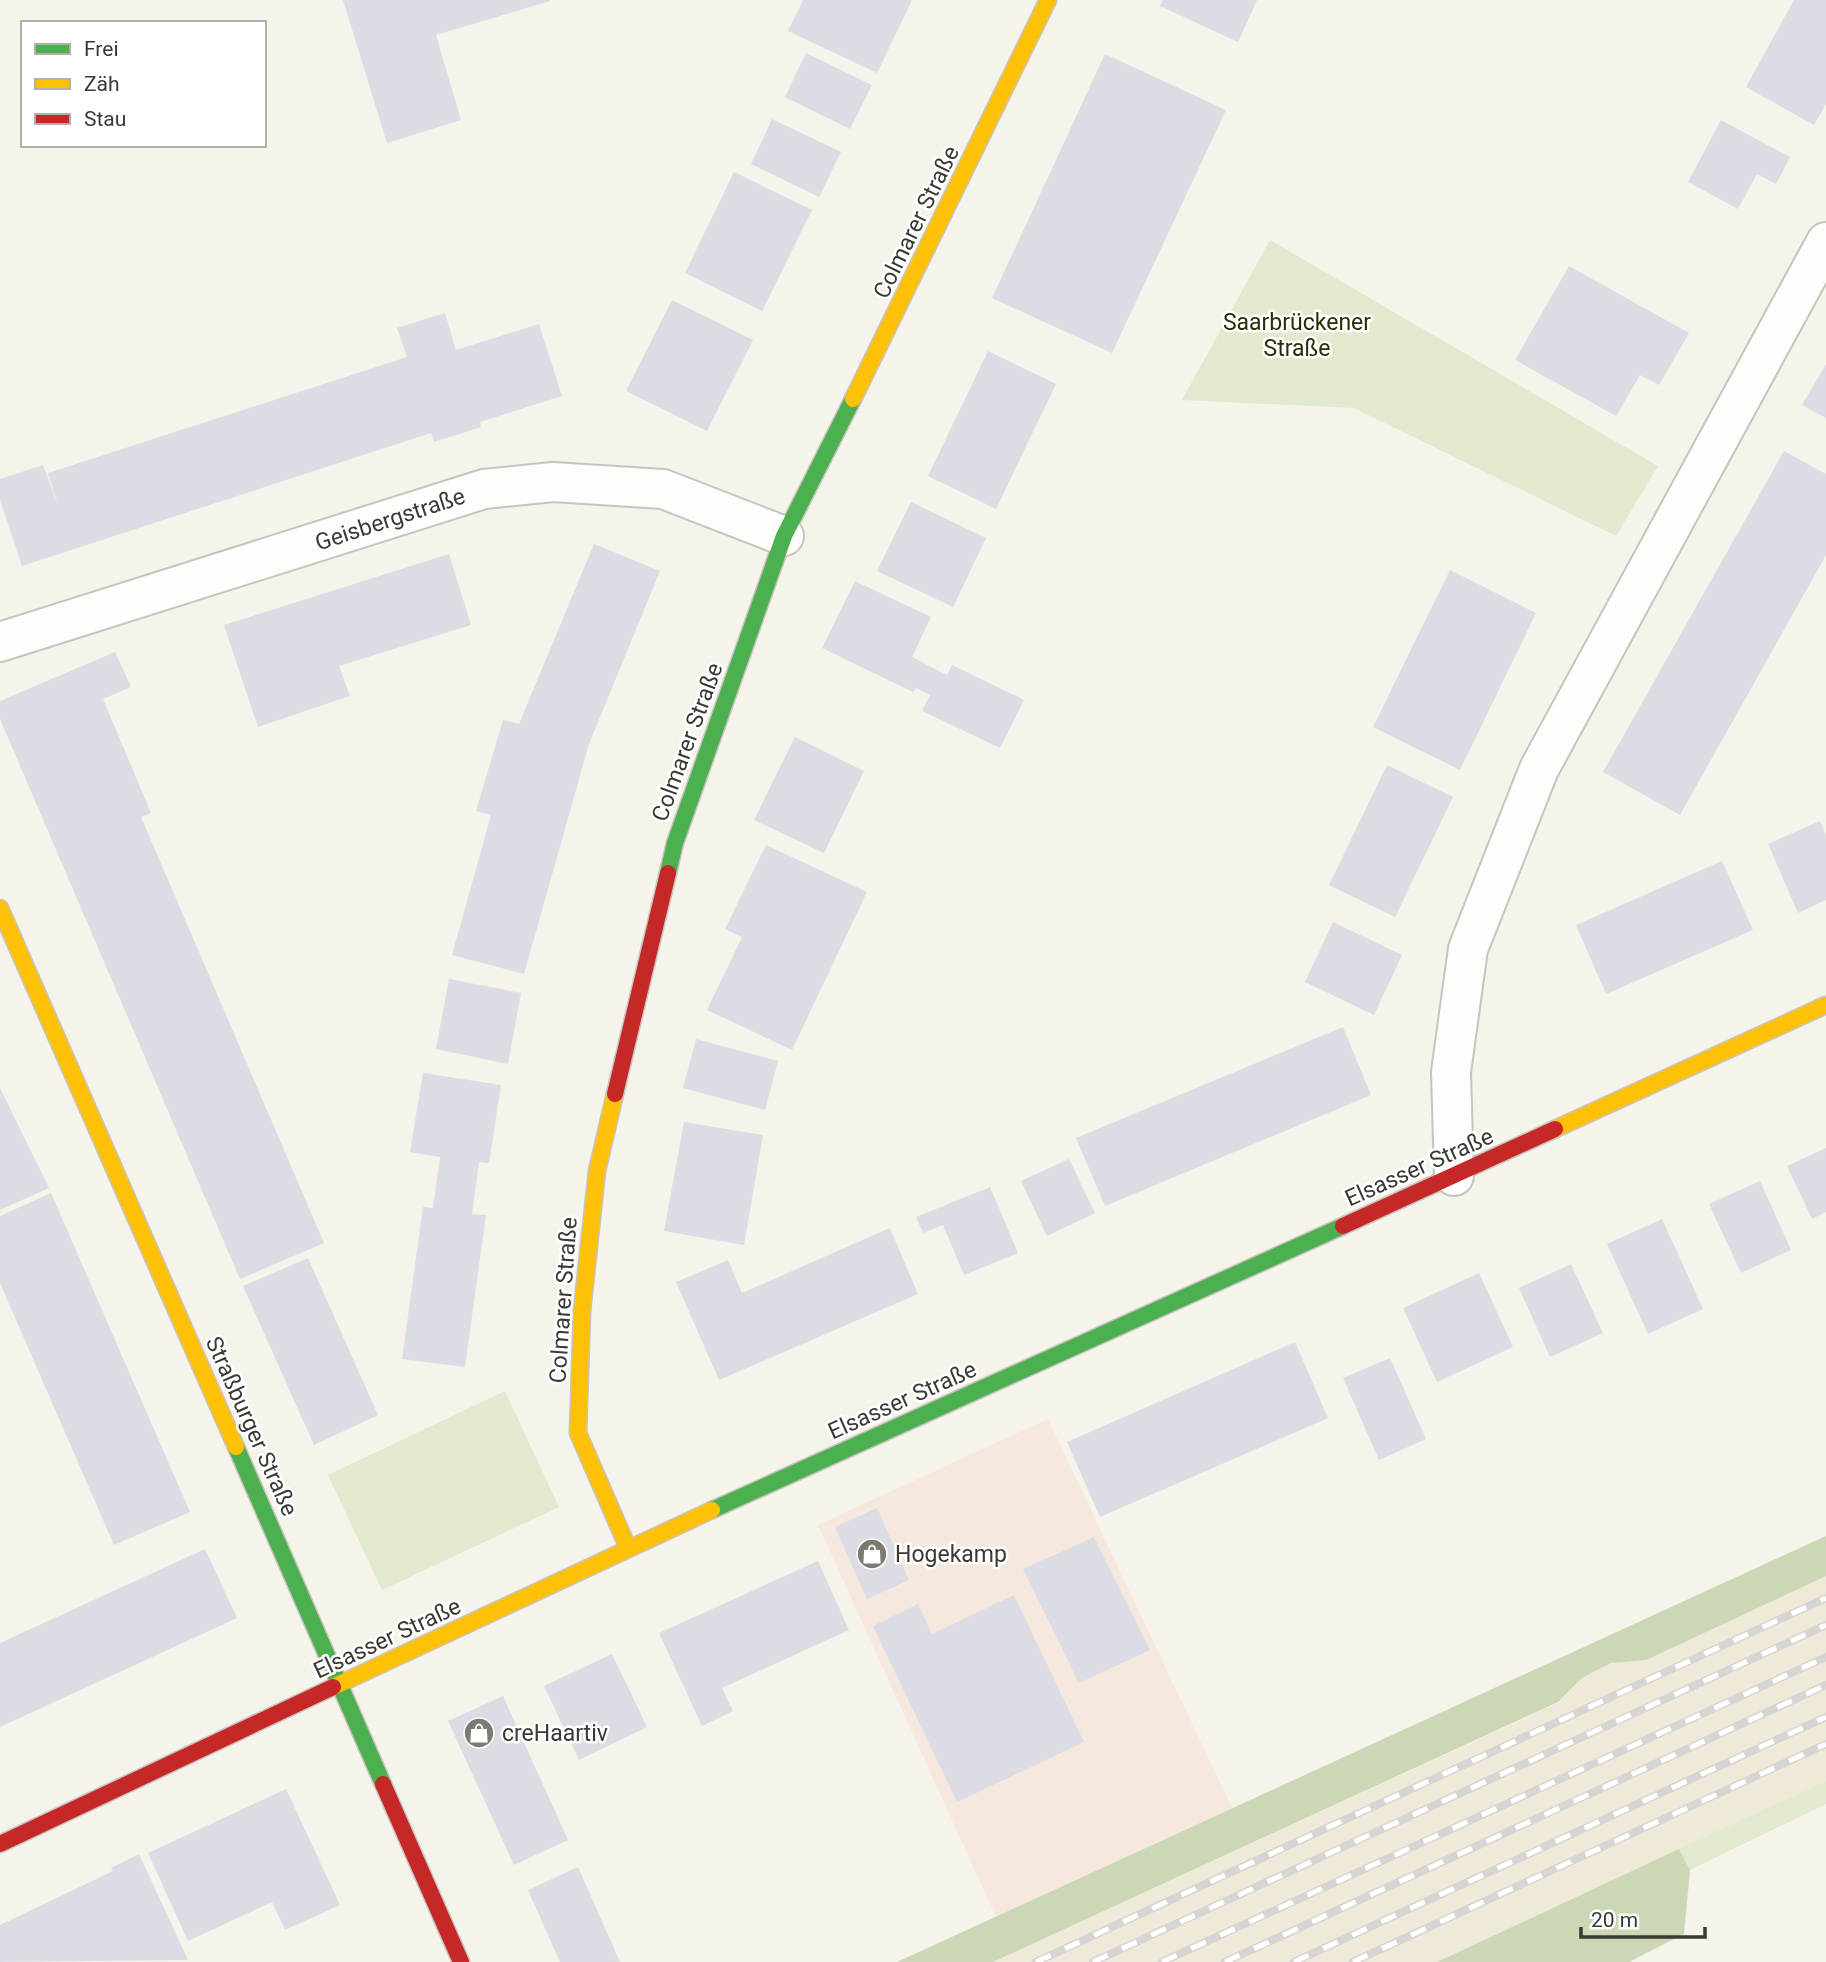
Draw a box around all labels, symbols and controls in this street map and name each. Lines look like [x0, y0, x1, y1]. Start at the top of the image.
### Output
legend [21, 21, 266, 147]
text: Frei [84, 37, 119, 61]
text: Zäh [84, 72, 120, 96]
text: Stau [84, 107, 126, 131]
street label: Colmarer Straße [868, 141, 965, 303]
park label: Saarbrückener Straße [1223, 309, 1371, 362]
street label: Geisbergstraße [312, 483, 469, 556]
street label: Colmarer Straße [646, 659, 729, 825]
street label: Elsasser Straße [1341, 1123, 1498, 1212]
street label: Colmarer Straße [544, 1216, 583, 1384]
street label: Straßburger Straße [200, 1332, 303, 1520]
street label: Elsasser Straße [824, 1356, 981, 1445]
shop icon: Hogekamp [855, 1537, 889, 1571]
place label: Hogekamp [895, 1541, 1007, 1568]
street label: Elsasser Straße [309, 1593, 465, 1684]
shop icon: creHaartiv [462, 1716, 496, 1750]
place label: creHaartiv [502, 1720, 608, 1747]
scale bar [1581, 1896, 1705, 1940]
text: 20 m [1591, 1908, 1638, 1932]

